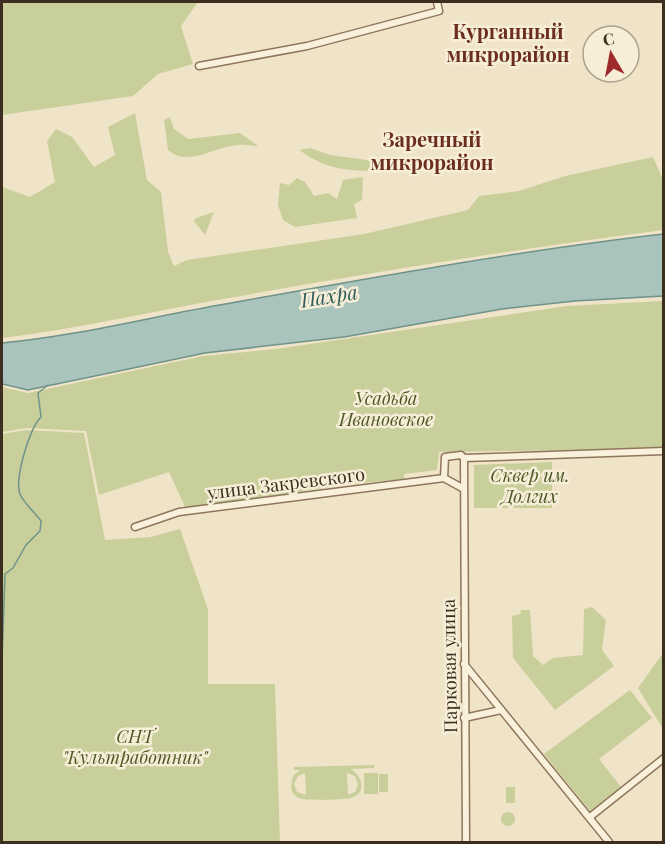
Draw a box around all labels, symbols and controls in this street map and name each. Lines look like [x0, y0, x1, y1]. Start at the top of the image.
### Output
district label: Курганный микрорайон [446, 17, 570, 67]
north arrow [581, 24, 641, 84]
text: С [601, 27, 616, 50]
district label: Заречный микрорайон [370, 125, 494, 175]
water label: Пахра [298, 277, 359, 313]
park label: Усадьба Ивановское [338, 386, 433, 431]
street label: улица Закревского [205, 461, 366, 505]
park label: Сквер им. Долгих [490, 463, 570, 508]
street label: Парковая улица [436, 599, 462, 733]
park label: СНТ "Культработник" [62, 724, 209, 769]

